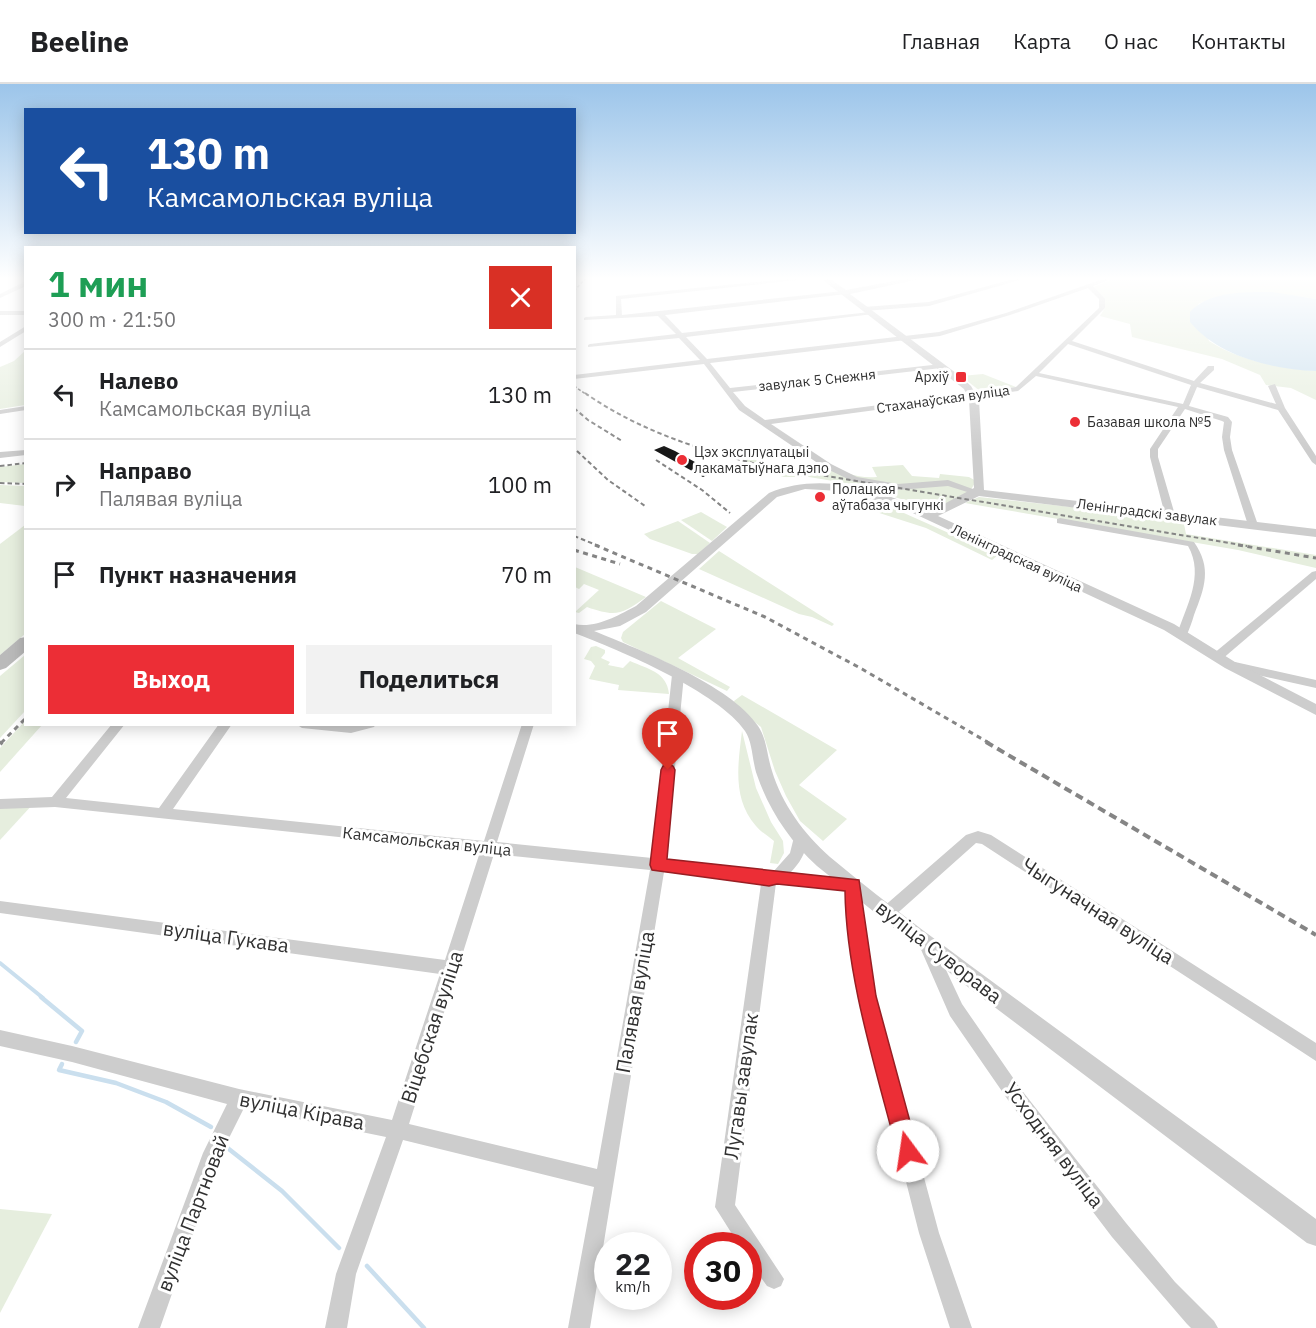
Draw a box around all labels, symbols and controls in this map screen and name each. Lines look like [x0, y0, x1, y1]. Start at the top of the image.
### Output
text: Beeline [30, 23, 129, 60]
text: Главная [902, 27, 980, 55]
text: Карта [1013, 27, 1071, 55]
text: О нас [1104, 27, 1158, 55]
text: Контакты [1191, 27, 1286, 55]
text: 130 m [147, 126, 270, 181]
icon: left [48, 132, 126, 210]
text: Камсамольская вуліца [147, 179, 433, 214]
text: 1 мин [48, 260, 148, 307]
button: close [489, 266, 552, 329]
text: 300 m · 21:50 [48, 306, 176, 333]
street label: завулак 5 Снежня [757, 365, 877, 395]
text: Налево [99, 366, 178, 395]
place label: Архіў [914, 368, 949, 386]
marker: Архіў [954, 370, 968, 384]
icon: left [48, 378, 81, 411]
text: 130 m [488, 380, 552, 409]
street label: Стаханаўская вуліца [875, 381, 1011, 417]
text: Камсамольская вуліца [99, 395, 311, 422]
place label: Базавая школа №5 [1087, 413, 1212, 431]
marker: Базавая школа №5 [1068, 415, 1082, 429]
place label: Цэх эксплуатацыі лакаматыўнага дэпо [694, 443, 829, 477]
marker: Цэх эксплуатацыі лакаматыўнага дэпо [675, 453, 689, 467]
text: Направо [99, 456, 192, 485]
icon: right [48, 468, 81, 501]
text: 100 m [488, 470, 552, 499]
place label: Полацкая аўтабаза чыгункі [832, 480, 944, 514]
text: Палявая вуліца [99, 485, 243, 512]
marker: Полацкая аўтабаза чыгункі [813, 490, 827, 504]
street label: Ленінградскі завулак [1076, 494, 1218, 530]
street label: Ленінградская вуліца [949, 520, 1086, 596]
icon: arrive [48, 558, 81, 591]
text: Пункт назначения [99, 560, 297, 589]
text: 70 m [501, 560, 552, 589]
button: Выход [48, 645, 294, 714]
button: Поделиться [306, 645, 552, 714]
pin [642, 708, 693, 770]
icon: arrive [651, 717, 684, 750]
street label: Камсамольская вуліца [342, 822, 513, 860]
street label: Чыгуначная вуліца [1017, 851, 1180, 970]
street label: вуліца Суворава [871, 894, 1008, 1010]
street label: вуліца Гукава [161, 914, 291, 959]
street label: Палявая вуліца [609, 929, 660, 1075]
street label: Віцебская вуліца [394, 947, 469, 1107]
street label: Лугавы завулак [717, 1011, 764, 1161]
street label: Усходняя вуліца [998, 1076, 1111, 1213]
street label: вуліца Кірава [237, 1085, 367, 1136]
position arrow [876, 1119, 940, 1183]
street label: вуліца Партновай [150, 1130, 235, 1295]
speed limit sign: 30 [684, 1232, 762, 1310]
text: 22 [615, 1244, 651, 1283]
text: km/h [615, 1277, 651, 1296]

